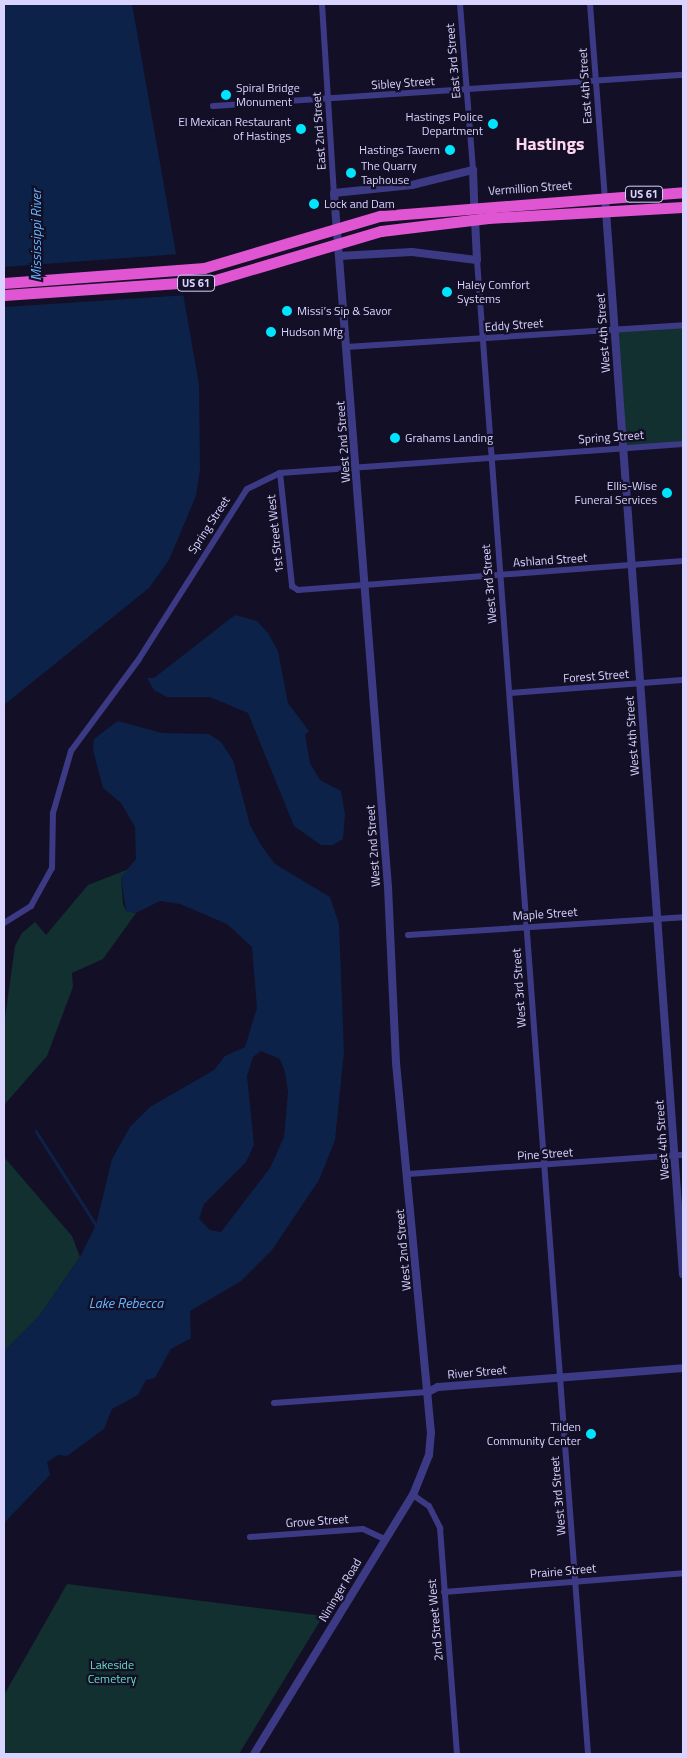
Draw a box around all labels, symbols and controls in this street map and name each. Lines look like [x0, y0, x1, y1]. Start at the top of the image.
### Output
street label: East 3rd Street [443, 23, 463, 99]
street label: East 4th Street [575, 48, 595, 124]
street label: Sibley Street [371, 74, 435, 92]
place label: Spiral Bridge Monument [236, 81, 300, 109]
marker: Spiral Bridge Monument [220, 89, 232, 101]
street label: East 2nd Street [309, 92, 329, 170]
place label: Hastings Police Department [406, 110, 483, 138]
place label: El Mexican Restaurant of Hastings [178, 115, 291, 143]
marker: Hastings Police Department [487, 118, 499, 130]
marker: El Mexican Restaurant of Hastings [295, 123, 307, 135]
district label: Hastings [515, 133, 585, 155]
place label: Hastings Tavern [359, 143, 440, 157]
marker: Hastings Tavern [444, 144, 456, 156]
place label: The Quarry Taphouse [361, 159, 417, 187]
marker: The Quarry Taphouse [345, 167, 357, 179]
street label: Vermillion Street [488, 178, 572, 198]
road number: US 61 [624, 185, 664, 202]
water label: Mississippi River [28, 189, 44, 281]
place label: Lock and Dam [324, 197, 395, 211]
marker: Lock and Dam [308, 198, 320, 210]
road number: US 61 [176, 274, 216, 292]
place label: Haley Comfort Systems [457, 278, 530, 306]
marker: Haley Comfort Systems [441, 286, 453, 298]
street label: West 4th Street [593, 293, 613, 373]
place label: Missi’s Sip & Savor [297, 304, 392, 318]
marker: Missi’s Sip & Savor [281, 305, 293, 317]
street label: Eddy Street [484, 316, 544, 334]
place label: Hudson Mfg [281, 325, 343, 339]
marker: Hudson Mfg [265, 326, 277, 338]
street label: West 2nd Street [333, 401, 353, 483]
street label: Spring Street [578, 428, 644, 446]
place label: Grahams Landing [405, 431, 493, 445]
marker: Grahams Landing [389, 432, 401, 444]
place label: Ellis-Wise Funeral Services [575, 479, 657, 507]
marker: Ellis-Wise Funeral Services [661, 487, 673, 499]
street label: Spring Street [185, 493, 233, 557]
street label: 1st Street West [264, 494, 286, 574]
street label: West 3rd Street [478, 544, 500, 624]
street label: Ashland Street [512, 550, 588, 570]
street label: Forest Street [563, 667, 629, 685]
street label: West 4th Street [622, 696, 642, 776]
street label: West 2nd Street [363, 805, 383, 887]
street label: Maple Street [512, 905, 578, 923]
street label: West 3rd Street [509, 948, 529, 1028]
street label: West 4th Street [652, 1100, 672, 1180]
street label: Pine Street [517, 1145, 573, 1163]
street label: West 2nd Street [392, 1209, 414, 1291]
water label: Lake Rebecca [89, 1295, 163, 1311]
street label: River Street [447, 1362, 507, 1382]
place label: Tilden Community Center [487, 1420, 581, 1448]
marker: Tilden Community Center [585, 1428, 597, 1440]
street label: West 3rd Street [547, 1456, 569, 1536]
street label: Grove Street [285, 1512, 349, 1530]
street label: Nininger Road [315, 1556, 365, 1624]
street label: Prairie Street [529, 1561, 597, 1581]
street label: 2nd Street West [424, 1579, 446, 1661]
park label: Lakeside Cemetery [88, 1658, 136, 1686]

